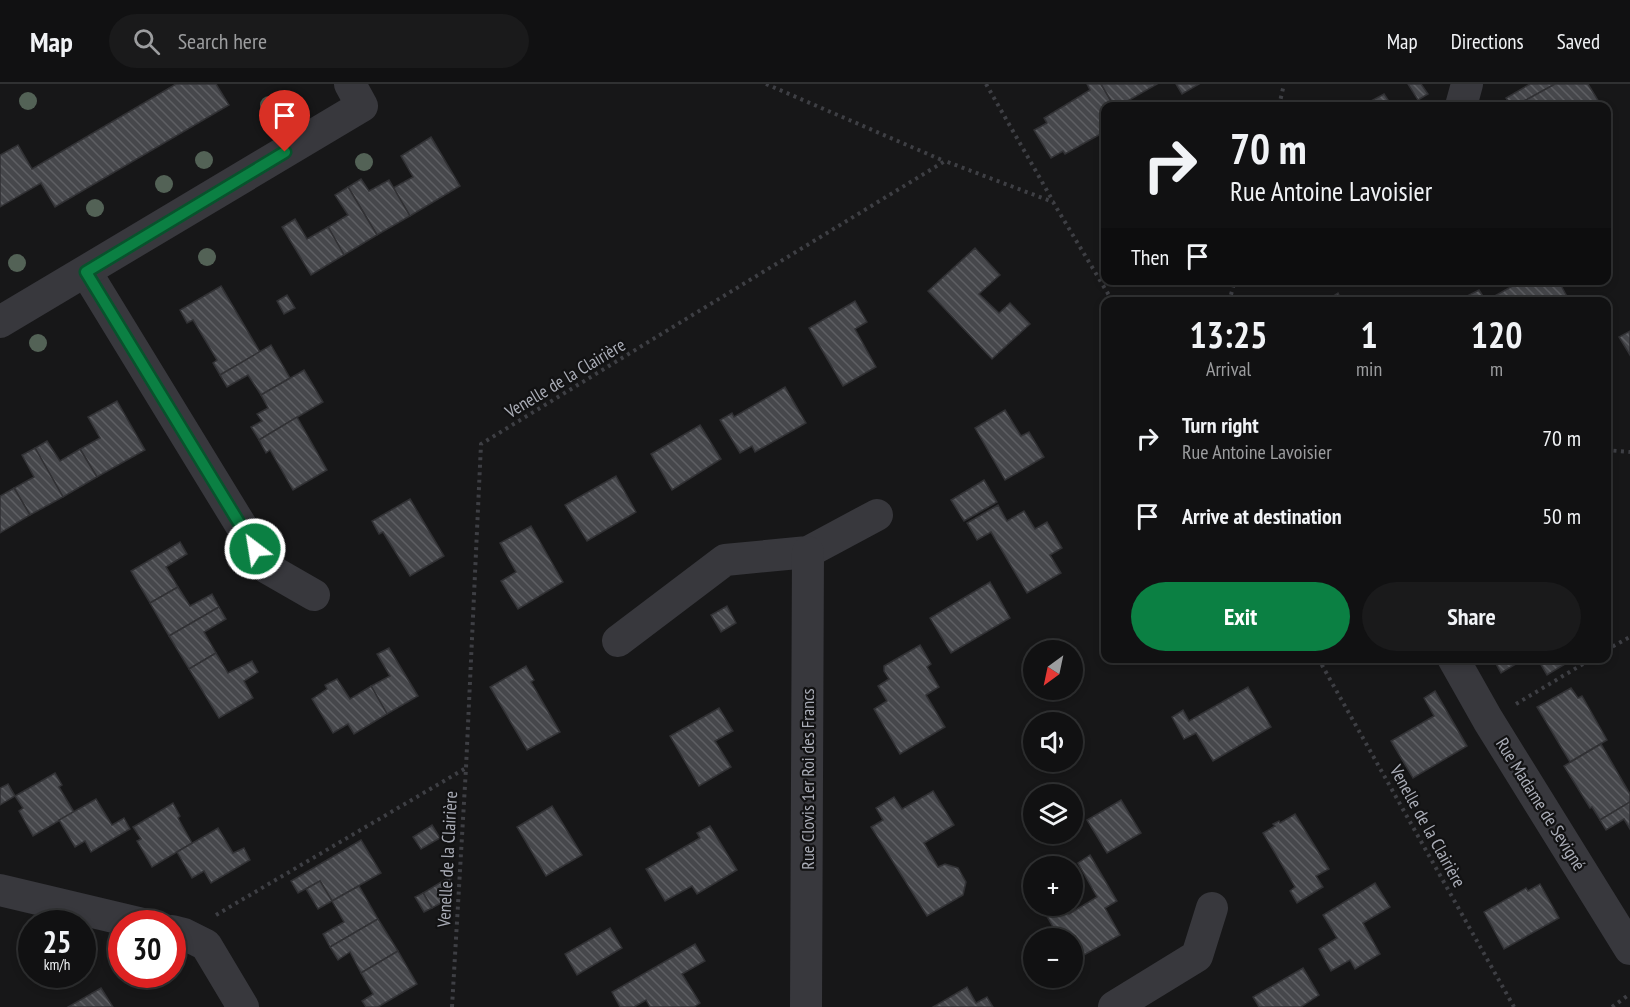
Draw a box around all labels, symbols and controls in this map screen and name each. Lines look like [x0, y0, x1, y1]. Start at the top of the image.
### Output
search box [109, 14, 529, 68]
text: Map [30, 23, 73, 60]
icon: search [130, 25, 163, 58]
text: Search here [178, 27, 267, 55]
text: Map [1387, 28, 1418, 55]
text: Directions [1451, 28, 1524, 55]
text: Saved [1557, 28, 1600, 55]
pin [259, 90, 310, 152]
icon: arrive [268, 99, 301, 132]
text: 70 m [1230, 121, 1307, 176]
icon: right [1131, 126, 1209, 204]
text: Rue Antoine Lavoisier [1230, 174, 1432, 208]
icon: arrive [1181, 240, 1214, 273]
text: Then [1131, 243, 1169, 271]
text: 13:25 [1190, 311, 1267, 358]
text: 1 [1360, 311, 1378, 358]
text: 120 [1471, 311, 1522, 358]
street label: Venelle de la Clairière [500, 333, 629, 423]
text: Arrival [1206, 356, 1251, 382]
text: min [1356, 356, 1382, 382]
text: m [1490, 356, 1503, 382]
text: Turn right [1182, 411, 1259, 439]
icon: right [1131, 422, 1164, 455]
text: 70 m [1542, 424, 1581, 452]
text: Rue Antoine Lavoisier [1182, 439, 1332, 465]
icon: arrive [1131, 500, 1164, 533]
text: Arrive at destination [1182, 502, 1342, 530]
text: 50 m [1542, 502, 1581, 530]
position arrow [223, 517, 287, 581]
button: Exit [1131, 582, 1350, 651]
button: Share [1362, 582, 1581, 651]
north arrow [1023, 640, 1083, 700]
map controls [1023, 640, 1083, 988]
street label: Rue Clovis 1er Roi des Francs [796, 688, 819, 870]
button: sound [1023, 712, 1083, 772]
street label: Rue Madame de Sevigné [1491, 733, 1591, 875]
street label: Venelle de la Clairière [1384, 760, 1471, 891]
button: layers [1023, 784, 1083, 844]
street label: Venelle de la Clairière [432, 790, 462, 929]
button: + [1023, 856, 1083, 916]
speed limit sign: 30 [108, 910, 186, 988]
text: 25 [43, 922, 71, 961]
button: − [1023, 928, 1083, 988]
text: km/h [44, 955, 70, 974]

